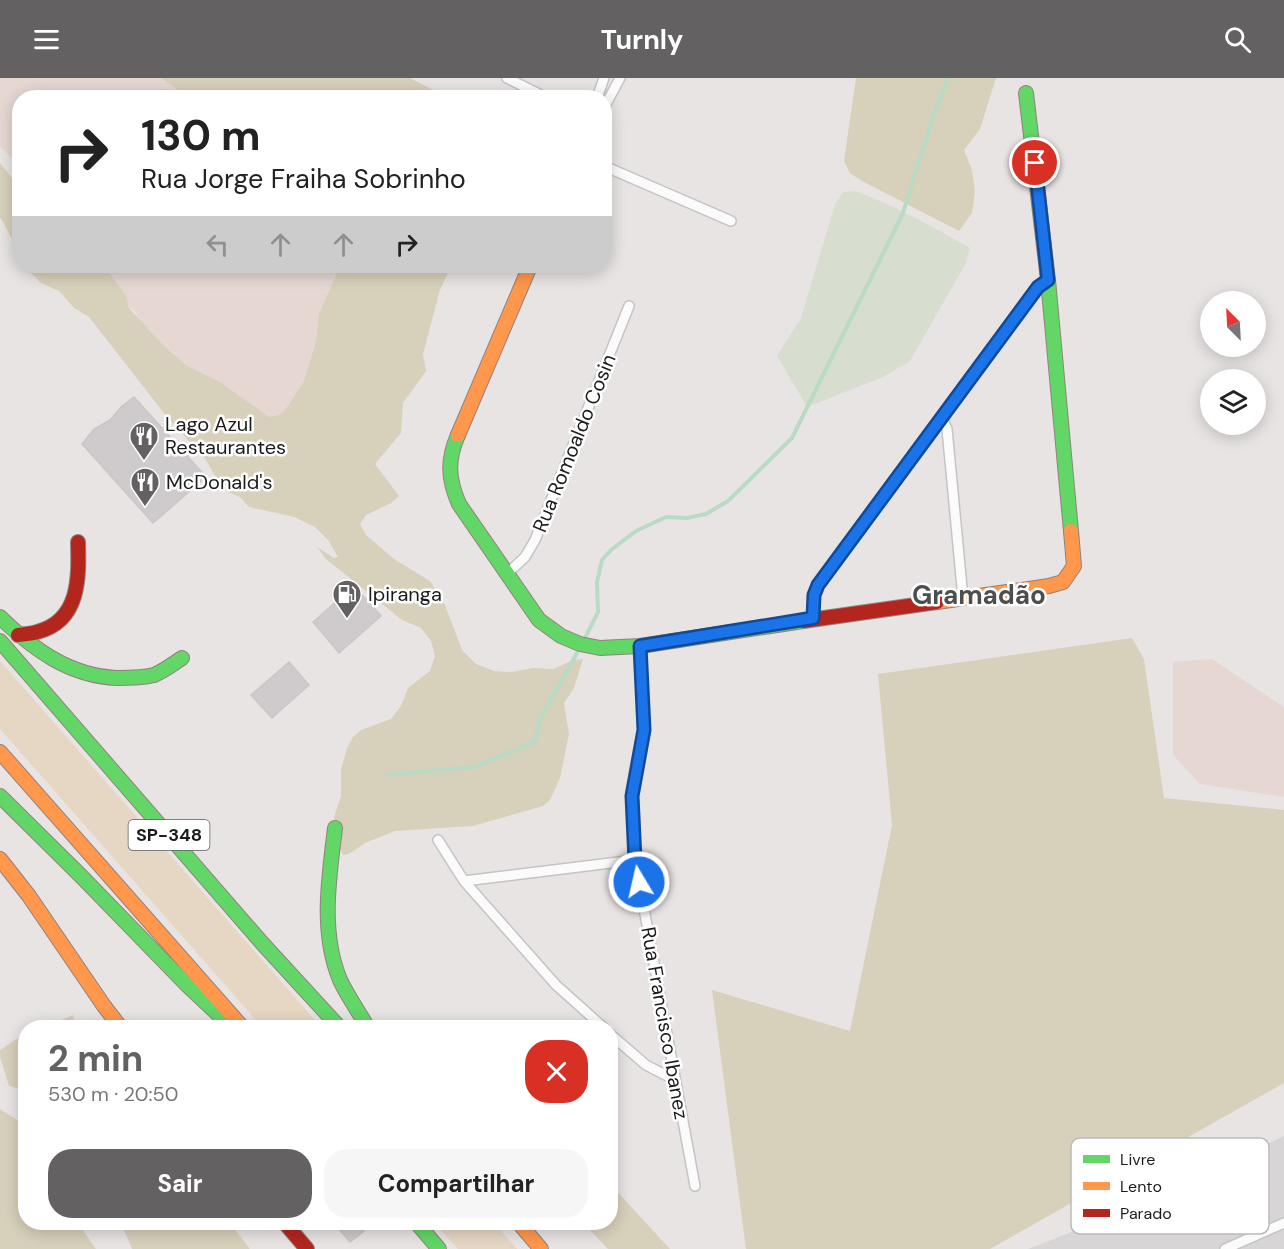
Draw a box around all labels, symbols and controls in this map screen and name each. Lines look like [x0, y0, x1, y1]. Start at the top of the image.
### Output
text: Turnly [601, 22, 683, 57]
icon: menu [30, 23, 63, 56]
icon: search [1221, 23, 1254, 56]
text: 130 m [141, 108, 261, 163]
icon: right [42, 114, 120, 192]
pin [1009, 137, 1060, 188]
icon: arrive [1018, 146, 1051, 179]
text: Rua Jorge Fraiha Sobrinho [141, 161, 466, 196]
icon: left [201, 228, 234, 261]
icon: ahead [264, 228, 297, 261]
icon: ahead [327, 228, 360, 261]
icon: right [390, 228, 423, 261]
north arrow [1200, 291, 1266, 357]
map controls [1200, 291, 1266, 435]
street label: Rua Romoaldo Cosin [526, 350, 622, 536]
button: layers [1200, 369, 1266, 435]
place label: Lago Azul Restaurantes [165, 411, 286, 460]
restaurant icon: Lago Azul Restaurantes [128, 420, 160, 462]
restaurant icon: McDonald's [129, 466, 161, 508]
place label: McDonald's [166, 469, 272, 495]
fuel station icon: Ipiranga [331, 578, 363, 620]
district label: Gramadão [912, 578, 1046, 612]
place label: Ipiranga [368, 581, 442, 607]
road number: SP-348 [128, 820, 210, 850]
position arrow [607, 850, 671, 914]
street label: Rua Francisco Ibanez [635, 925, 695, 1121]
text: 2 min [48, 1035, 143, 1082]
button: close [525, 1040, 588, 1103]
text: 530 m · 20:50 [48, 1081, 178, 1107]
legend [1071, 1138, 1269, 1234]
button: Sair [48, 1149, 312, 1218]
button: Compartilhar [324, 1149, 588, 1218]
text: Livre [1120, 1149, 1155, 1170]
text: Lento [1120, 1176, 1162, 1197]
text: Parado [1120, 1203, 1172, 1224]

